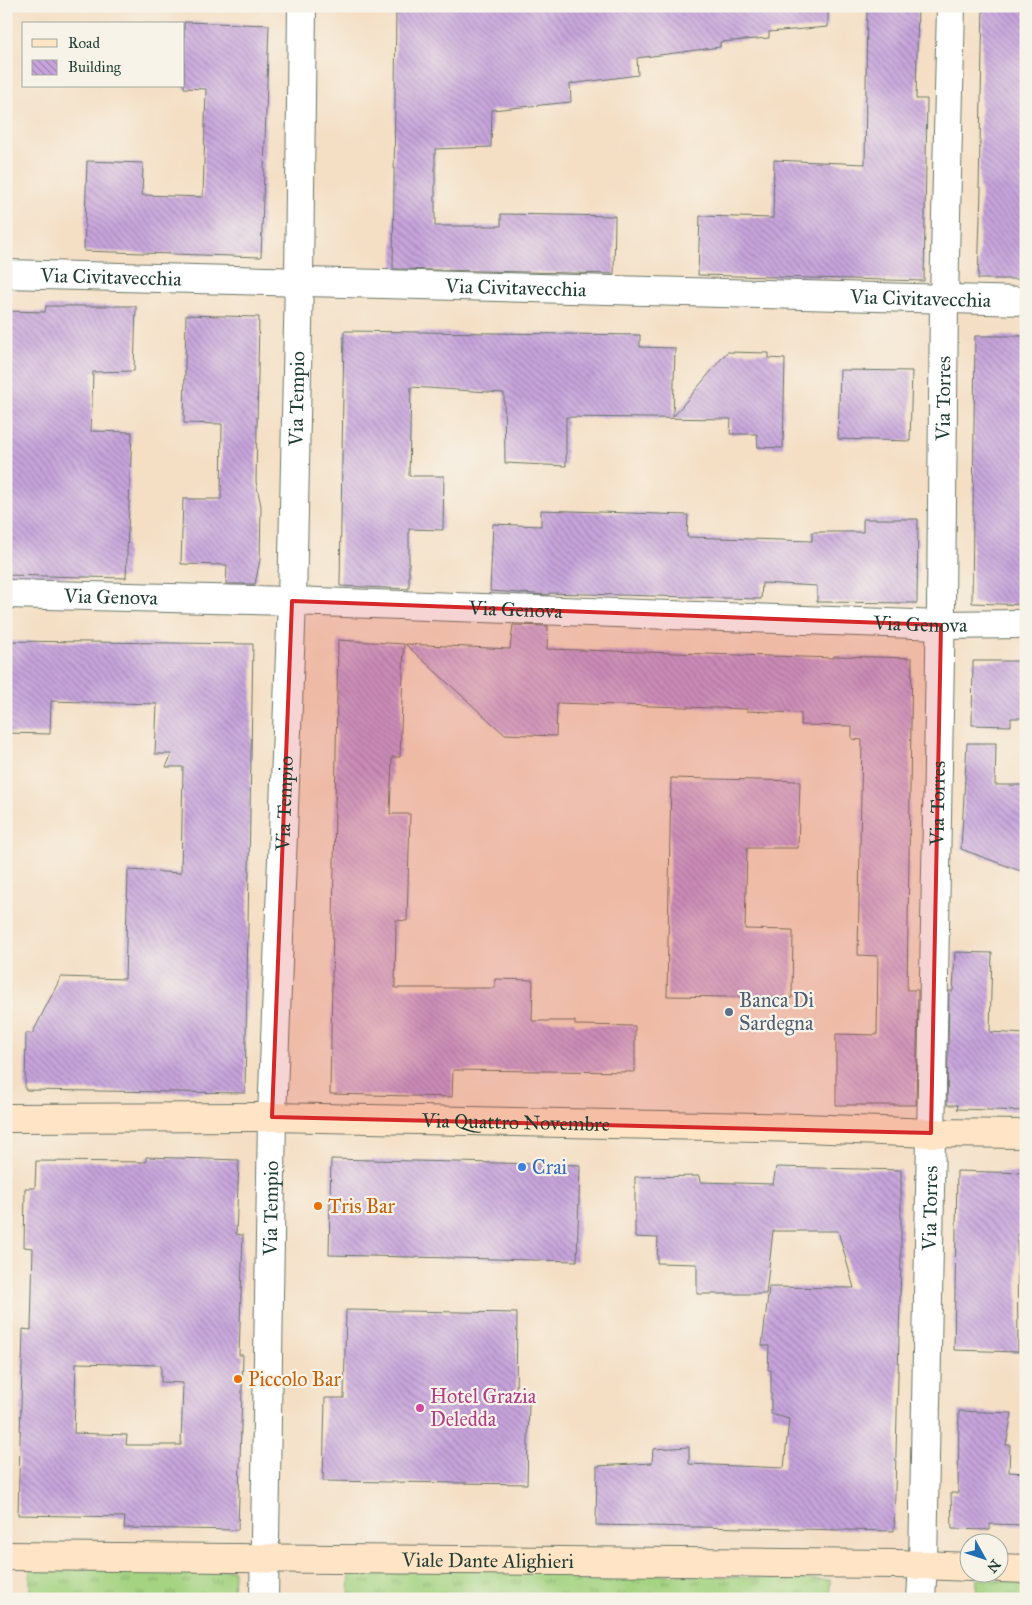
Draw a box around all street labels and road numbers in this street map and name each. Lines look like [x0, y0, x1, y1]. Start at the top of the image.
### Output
street label: Via Civitavecchia [39, 263, 182, 291]
street label: Via Civitavecchia [444, 274, 587, 301]
street label: Via Civitavecchia [849, 284, 992, 312]
street label: Via Tempio [283, 351, 309, 447]
street label: Via Torres [931, 356, 955, 442]
street label: Via Genova [63, 583, 159, 610]
street label: Via Genova [467, 596, 564, 623]
street label: Via Genova [872, 610, 968, 637]
street label: Via Tempio [270, 755, 298, 852]
street label: Via Torres [924, 761, 950, 847]
street label: Via Quattro Novembre [421, 1108, 610, 1136]
street label: Via Tempio [258, 1160, 283, 1257]
street label: Via Torres [917, 1165, 942, 1252]
street label: Viale Dante Alighieri [401, 1548, 575, 1574]

